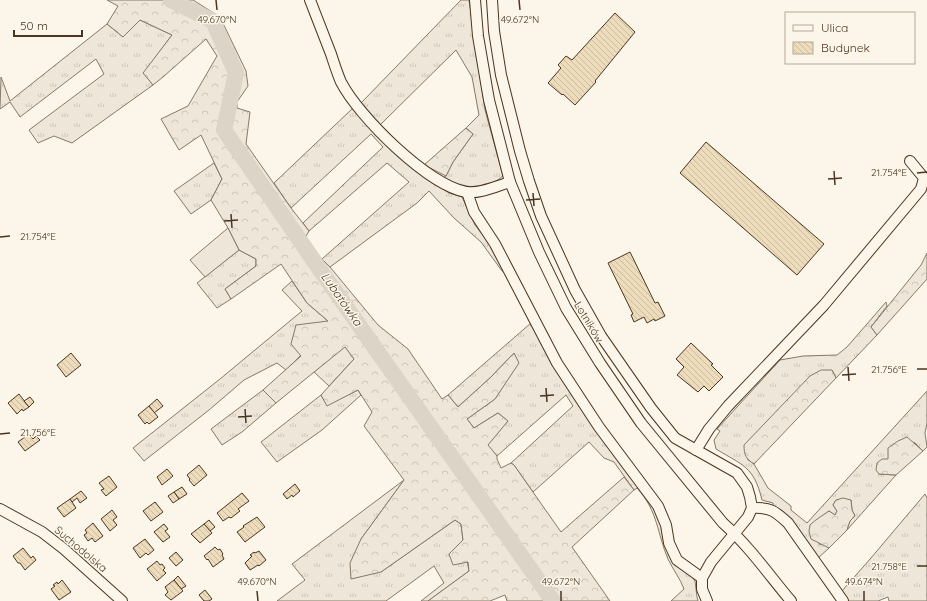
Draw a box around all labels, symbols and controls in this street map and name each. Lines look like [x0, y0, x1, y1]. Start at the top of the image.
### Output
scale bar [14, 12, 82, 38]
legend [785, 12, 915, 64]
text: 49.670°N [197, 13, 237, 26]
text: 49.672°N [501, 13, 539, 26]
text: 50 m [20, 18, 48, 33]
text: Ulica [821, 20, 848, 35]
text: Budynek [821, 40, 870, 55]
text: 21.754°E [871, 166, 907, 179]
text: 21.754°E [20, 230, 56, 243]
water label: Lubatówka [318, 269, 366, 329]
street label: Lotników [571, 299, 607, 345]
text: 21.756°E [871, 363, 907, 376]
text: 21.756°E [20, 426, 56, 439]
street label: Suchodolska [52, 523, 110, 575]
text: 21.758°E [871, 560, 907, 573]
text: 49.670°N [237, 575, 277, 588]
text: 49.672°N [542, 575, 580, 588]
text: 49.674°N [845, 575, 883, 588]

